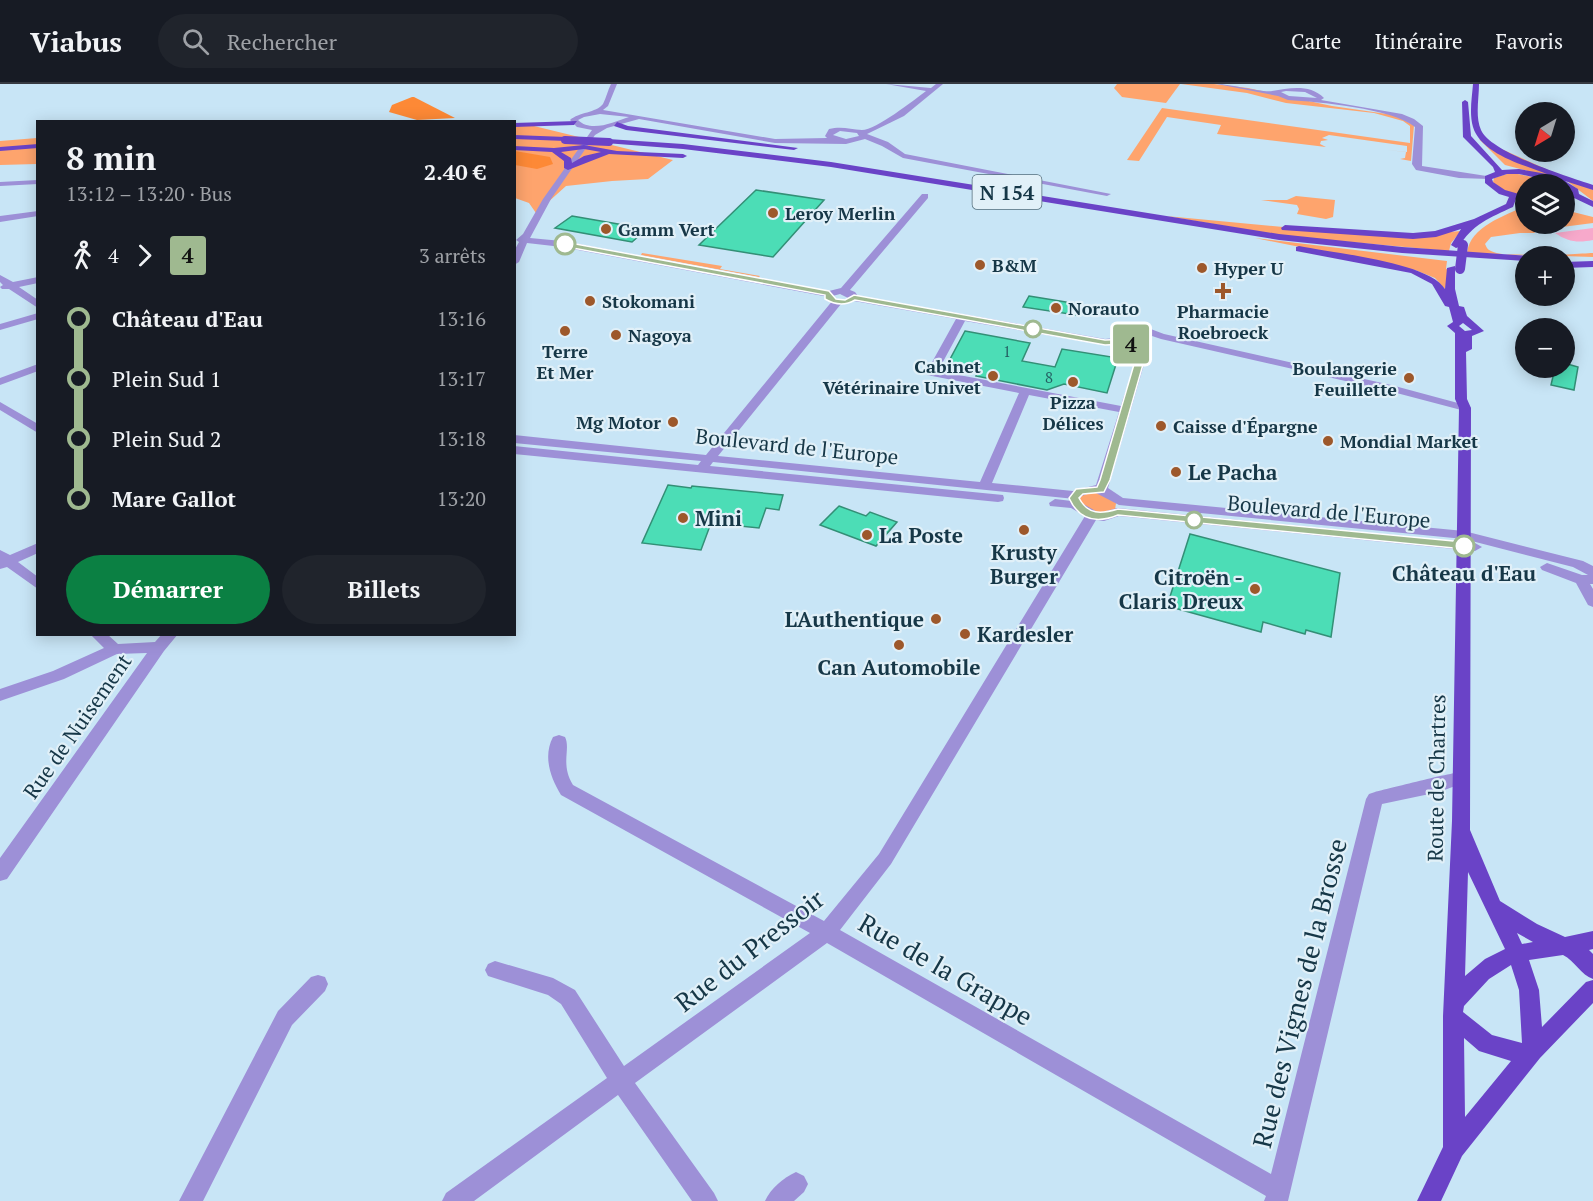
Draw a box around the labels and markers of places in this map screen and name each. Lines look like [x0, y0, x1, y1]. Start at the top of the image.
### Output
place label: Leroy Merlin [785, 201, 896, 225]
marker: Leroy Merlin [766, 206, 780, 220]
place label: Gamm Vert [618, 217, 715, 241]
marker: Gamm Vert [599, 222, 613, 236]
unlabelled marker [554, 233, 576, 255]
place label: B&M [992, 253, 1037, 277]
place label: Hyper U [1214, 256, 1284, 280]
marker: B&M [973, 258, 987, 272]
marker: Hyper U [1195, 261, 1209, 275]
marker: Pharmacie Roebroeck [1216, 284, 1230, 298]
place label: Stokomani [602, 289, 695, 313]
marker: Stokomani [583, 294, 597, 308]
place label: Norauto [1068, 296, 1139, 320]
place label: Pharmacie Roebroeck [1177, 299, 1269, 344]
marker: Norauto [1049, 301, 1063, 315]
unlabelled marker [1024, 320, 1042, 338]
place label: Nagoya [628, 323, 692, 347]
marker: Terre Et Mer [558, 324, 572, 338]
marker: Nagoya [609, 328, 623, 342]
place label: Terre Et Mer [536, 339, 594, 384]
place label: Cabinet Vétérinaire Univet [823, 354, 981, 399]
place label: Boulangerie Feuillette [1293, 356, 1397, 401]
marker: Cabinet Vétérinaire Univet [986, 369, 1000, 383]
marker: Boulangerie Feuillette [1402, 371, 1416, 385]
marker: Pizza Délices [1066, 375, 1080, 389]
place label: Pizza Délices [1042, 390, 1104, 435]
place label: Mg Motor [576, 410, 661, 434]
place label: Caisse d'Épargne [1173, 414, 1318, 438]
marker: Mg Motor [666, 415, 680, 429]
marker: Caisse d'Épargne [1154, 419, 1168, 433]
place label: Mondial Market [1340, 429, 1478, 453]
marker: Mondial Market [1321, 434, 1335, 448]
place label: Le Pacha [1188, 458, 1278, 486]
marker: Le Pacha [1169, 465, 1183, 479]
place label: Mini [695, 504, 742, 532]
marker: Mini [676, 511, 690, 525]
unlabelled marker [1185, 511, 1203, 529]
place label: La Poste [879, 521, 963, 549]
marker: Krusty Burger [1017, 523, 1031, 537]
marker: La Poste [860, 528, 874, 542]
marker: Château d'Eau [1453, 535, 1475, 557]
place label: Krusty Burger [990, 538, 1058, 590]
place label: Château d'Eau [1392, 559, 1536, 587]
place label: Citroën - Claris Dreux [1119, 563, 1243, 615]
marker: Citroën - Claris Dreux [1248, 582, 1262, 596]
place label: L'Authentique [785, 605, 924, 633]
marker: L'Authentique [929, 612, 943, 626]
place label: Kardesler [977, 620, 1073, 648]
marker: Kardesler [958, 627, 972, 641]
marker: Can Automobile [892, 638, 906, 652]
place label: Can Automobile [817, 653, 981, 681]

